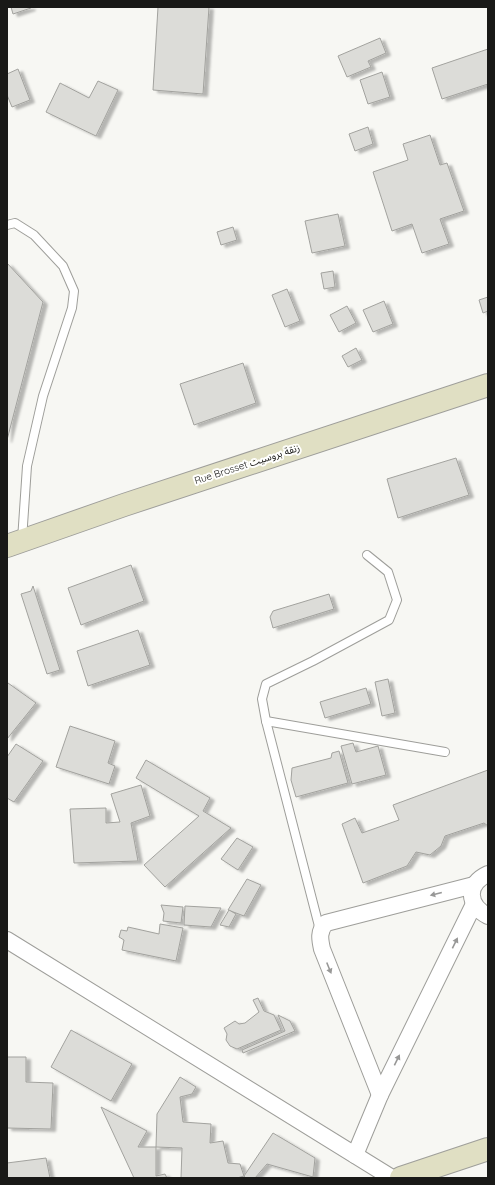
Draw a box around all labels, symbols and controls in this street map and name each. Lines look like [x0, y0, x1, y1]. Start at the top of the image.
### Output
street label: Rue Brosset زنقة بروسيت [193, 441, 302, 487]
one-way arrow [430, 892, 442, 898]
one-way arrow [451, 937, 458, 948]
one-way arrow [326, 962, 332, 973]
one-way arrow [394, 1054, 401, 1065]

